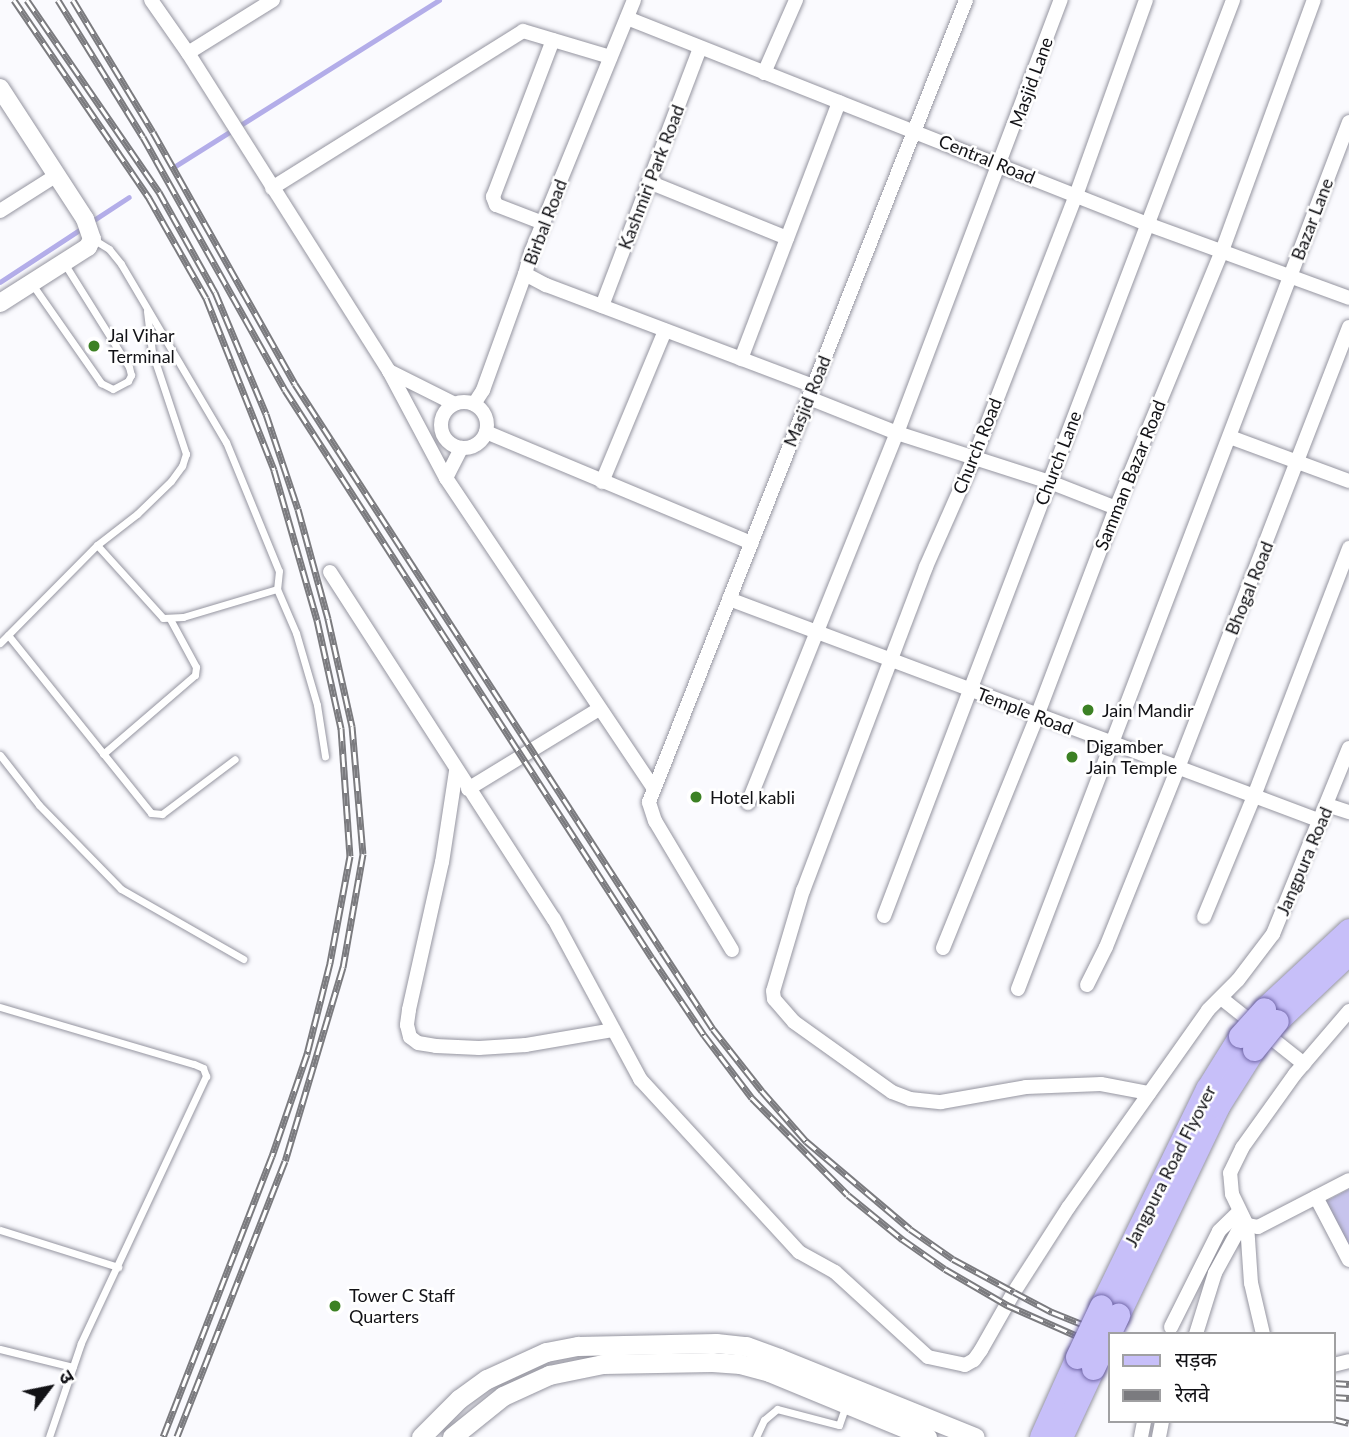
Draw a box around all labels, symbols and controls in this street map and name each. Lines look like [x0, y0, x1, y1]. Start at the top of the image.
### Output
street label: Masjid Lane [1005, 34, 1057, 130]
street label: Kashmiri Park Road [614, 102, 688, 252]
street label: Central Road [936, 130, 1038, 188]
street label: Bazar Lane [1286, 175, 1338, 263]
street label: Birbal Road [519, 176, 571, 268]
place label: Jal Vihar Terminal [108, 325, 175, 368]
marker: Jal Vihar Terminal [86, 338, 102, 354]
street label: Masjid Road [779, 352, 835, 450]
street label: Church Road [948, 395, 1006, 497]
street label: Samman Bazar Road [1090, 397, 1170, 553]
street label: Church Lane [1030, 408, 1086, 508]
street label: Bhogal Road [1220, 538, 1278, 638]
street label: Temple Road [974, 683, 1076, 739]
place label: Jain Mandir [1102, 699, 1194, 721]
marker: Jain Mandir [1080, 702, 1096, 718]
place label: Digamber Jain Temple [1086, 736, 1178, 778]
marker: Digamber Jain Temple [1064, 749, 1080, 765]
place label: Hotel kabli [710, 786, 795, 808]
marker: Hotel kabli [688, 789, 704, 805]
street label: Jangpura Road [1271, 804, 1337, 918]
street label: Jangpura Road Flyover [1120, 1082, 1220, 1250]
place label: Tower C Staff Quarters [349, 1285, 455, 1328]
marker: Tower C Staff Quarters [327, 1298, 343, 1314]
legend [1108, 1332, 1335, 1423]
text: सड़क [1175, 1346, 1217, 1371]
north arrow [14, 1353, 84, 1423]
text: उ [55, 1366, 80, 1387]
text: रेलवे [1175, 1381, 1210, 1406]

